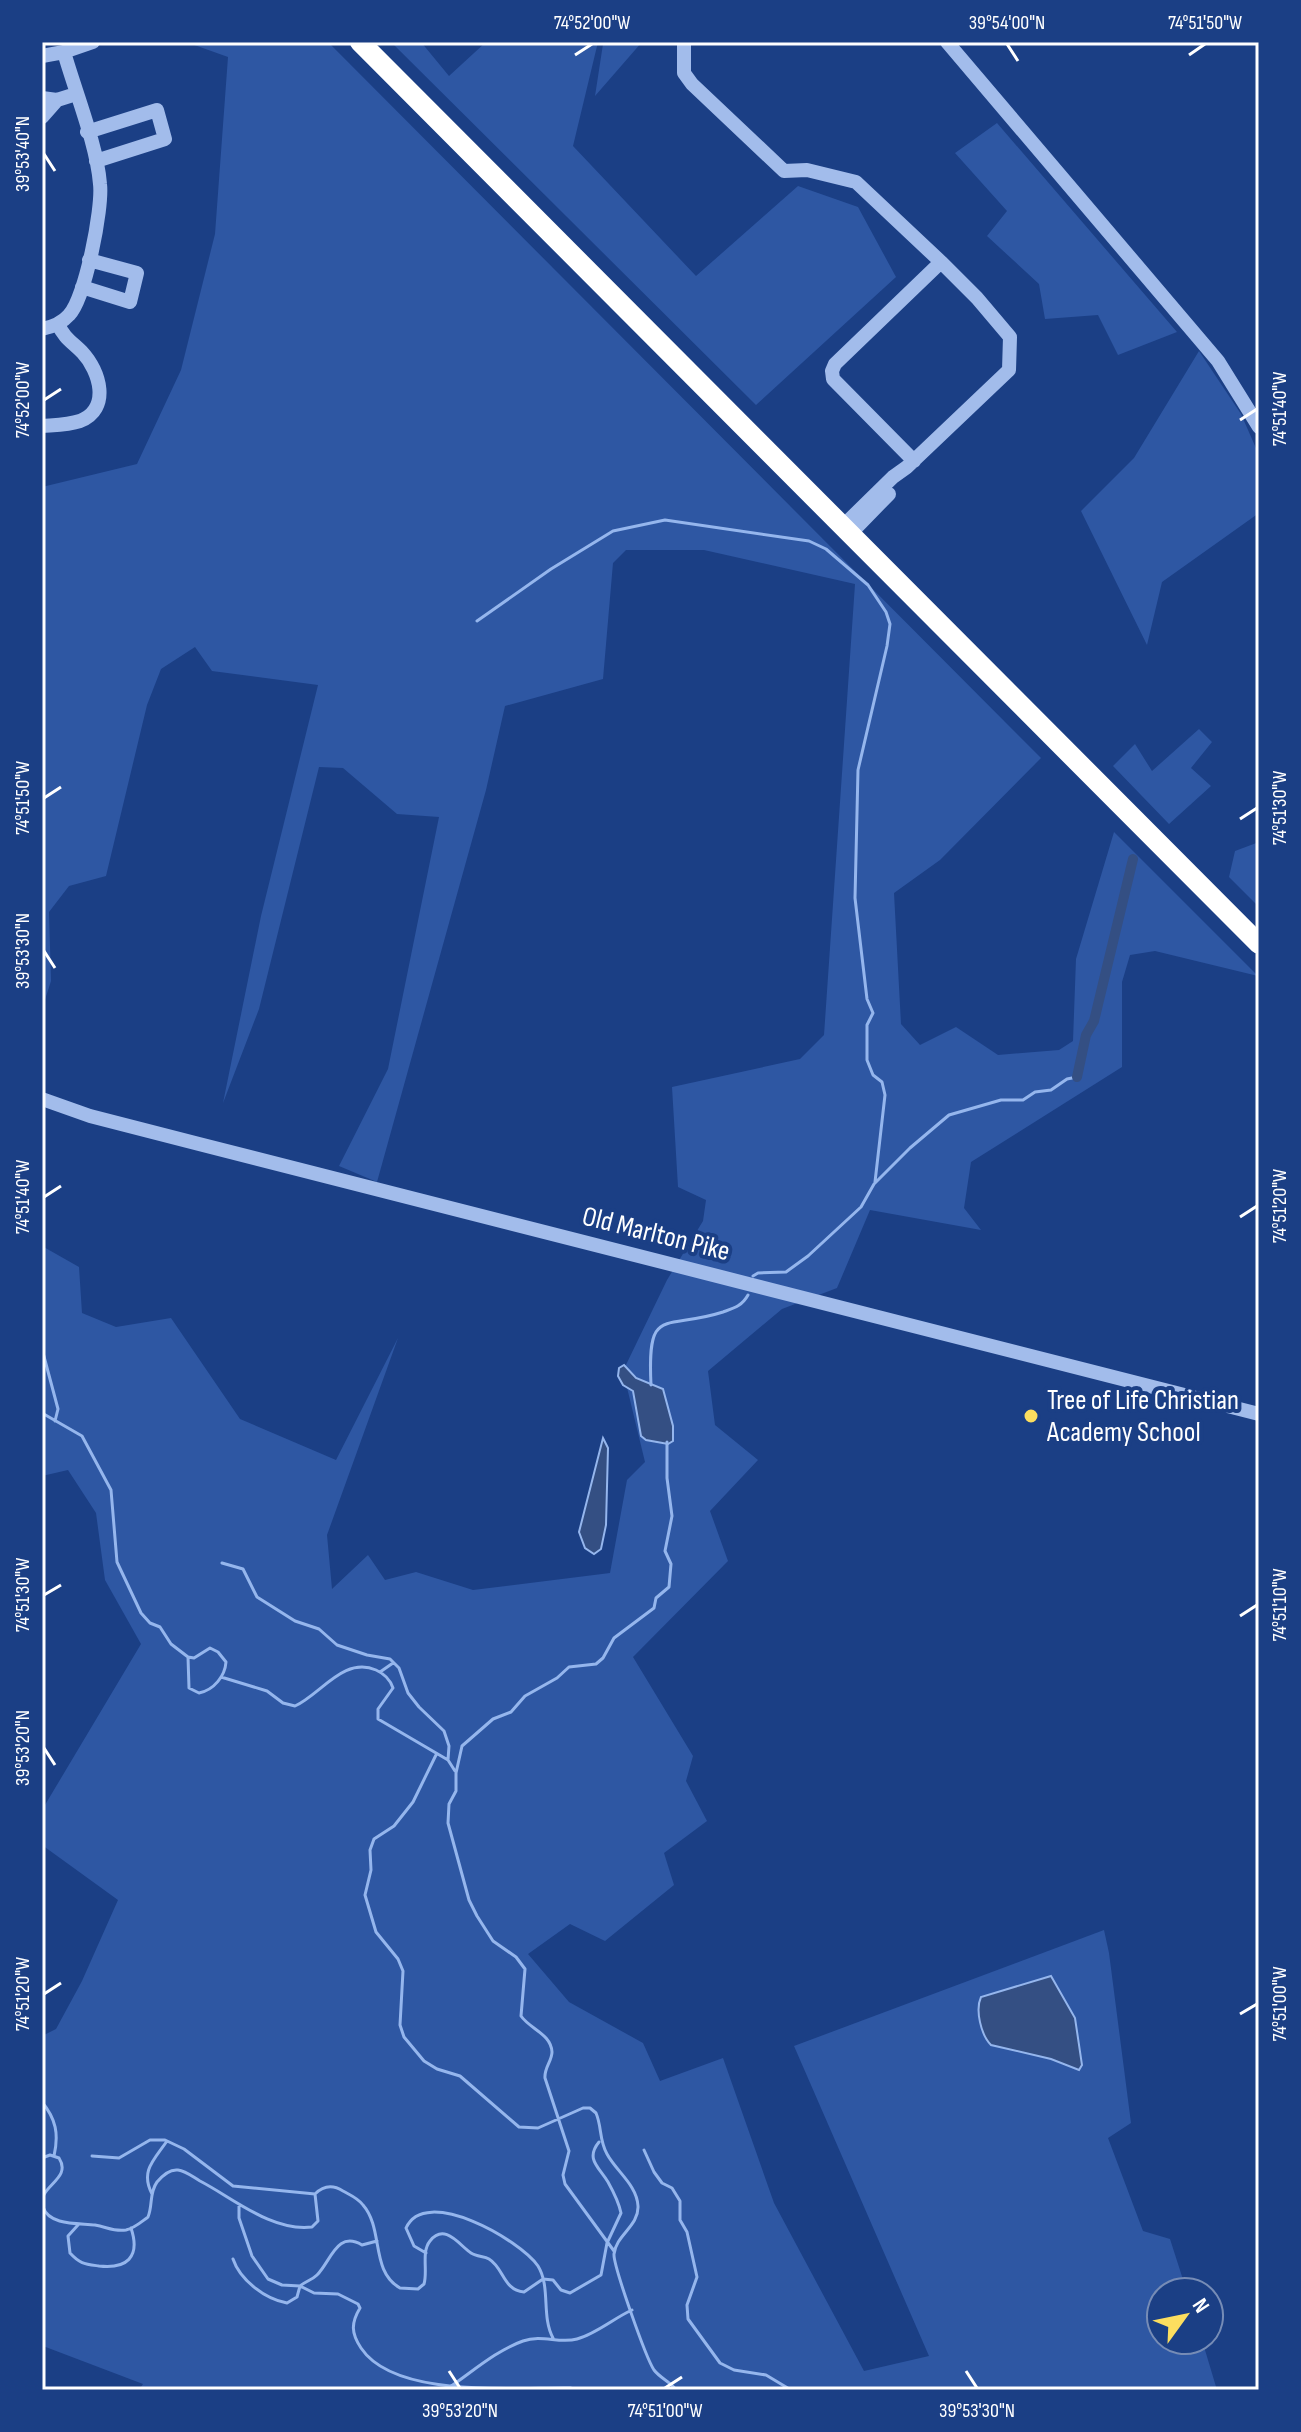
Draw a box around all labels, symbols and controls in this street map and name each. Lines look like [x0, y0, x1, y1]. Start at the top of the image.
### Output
text: 74°52'00"W [554, 11, 630, 35]
text: 39°54'00"N [969, 11, 1045, 35]
text: 74°51'50"W [1168, 11, 1242, 35]
text: 39°53'40"N [11, 116, 35, 192]
text: 74°52'00"W [11, 362, 35, 438]
text: 74°51'40"W [1268, 372, 1292, 446]
text: 74°51'50"W [11, 761, 35, 835]
text: 74°51'30"W [1268, 771, 1292, 845]
text: 39°53'30"N [11, 913, 35, 989]
text: 74°51'40"W [11, 1160, 35, 1234]
text: 74°51'20"W [1268, 1169, 1292, 1243]
street label: Old Marlton Pike [579, 1200, 733, 1268]
place label: Tree of Life Christian Academy School [1046, 1384, 1239, 1449]
marker: Tree of Life Christian Academy School [1022, 1407, 1040, 1425]
text: 74°51'30"W [11, 1558, 35, 1632]
text: 74°51'10"W [1268, 1568, 1292, 1642]
text: 39°53'20"N [11, 1710, 35, 1786]
text: 74°51'20"W [11, 1957, 35, 2031]
text: 74°51'00"W [1268, 1967, 1292, 2041]
north arrow [1145, 2276, 1225, 2356]
text: N [1186, 2294, 1215, 2318]
text: 39°53'20"N [422, 2399, 498, 2423]
text: 74°51'00"W [628, 2399, 702, 2423]
text: 39°53'30"N [939, 2399, 1015, 2423]

